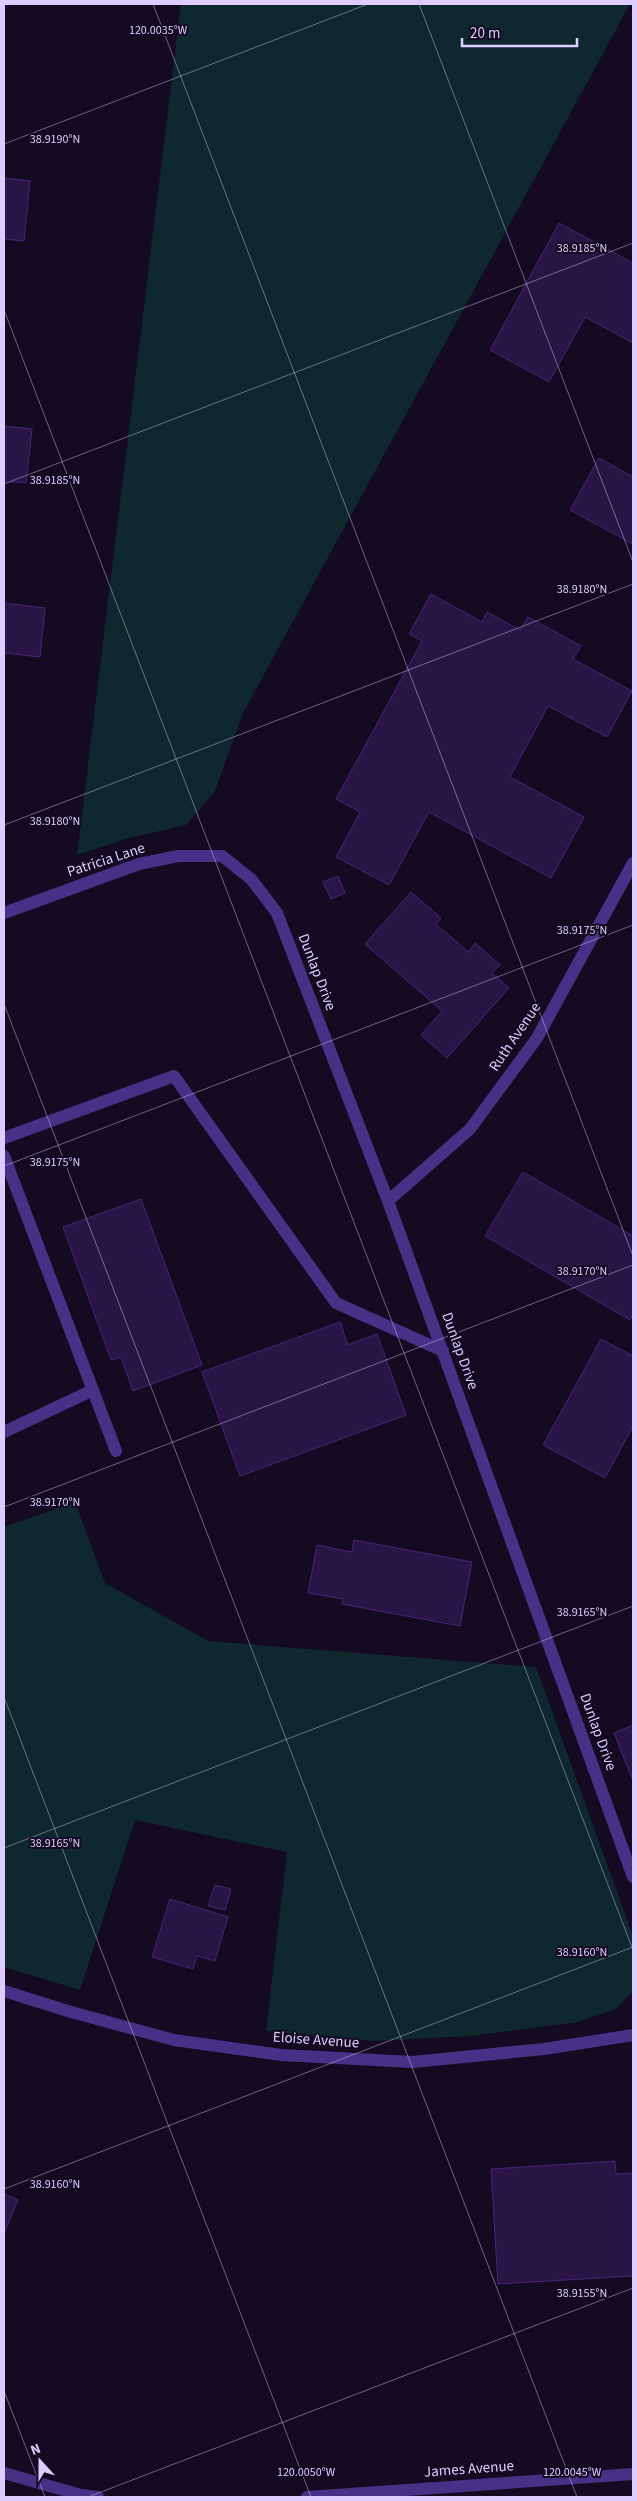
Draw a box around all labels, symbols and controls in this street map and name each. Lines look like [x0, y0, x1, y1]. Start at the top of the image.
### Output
scale bar [462, 15, 577, 47]
text: 120.0035°W [129, 22, 188, 39]
text: 20 m [470, 23, 500, 44]
text: 38.9190°N [30, 131, 80, 148]
text: 38.9185°N [557, 240, 607, 257]
text: 38.9185°N [30, 472, 80, 489]
text: 38.9180°N [557, 581, 607, 598]
text: 38.9180°N [30, 813, 80, 830]
street label: Patricia Lane [64, 838, 148, 882]
text: 38.9175°N [557, 922, 607, 939]
street label: Dunlap Drive [293, 931, 341, 1013]
street label: Ruth Avenue [484, 998, 546, 1076]
text: 38.9175°N [30, 1154, 80, 1171]
text: 38.9170°N [557, 1263, 607, 1280]
street label: Dunlap Drive [436, 1309, 484, 1393]
text: 38.9170°N [30, 1494, 80, 1511]
text: 38.9165°N [557, 1604, 607, 1621]
street label: Dunlap Drive [574, 1690, 622, 1774]
text: 38.9165°N [30, 1835, 80, 1852]
text: 38.9160°N [557, 1944, 607, 1961]
street label: Eloise Avenue [272, 2027, 360, 2053]
text: 38.9160°N [30, 2176, 80, 2193]
text: 38.9155°N [557, 2285, 607, 2302]
north arrow [15, 2436, 65, 2486]
text: N [28, 2439, 44, 2461]
street label: James Avenue [423, 2455, 515, 2483]
text: 120.0050°W [277, 2464, 336, 2481]
text: 120.0045°W [543, 2464, 602, 2481]

